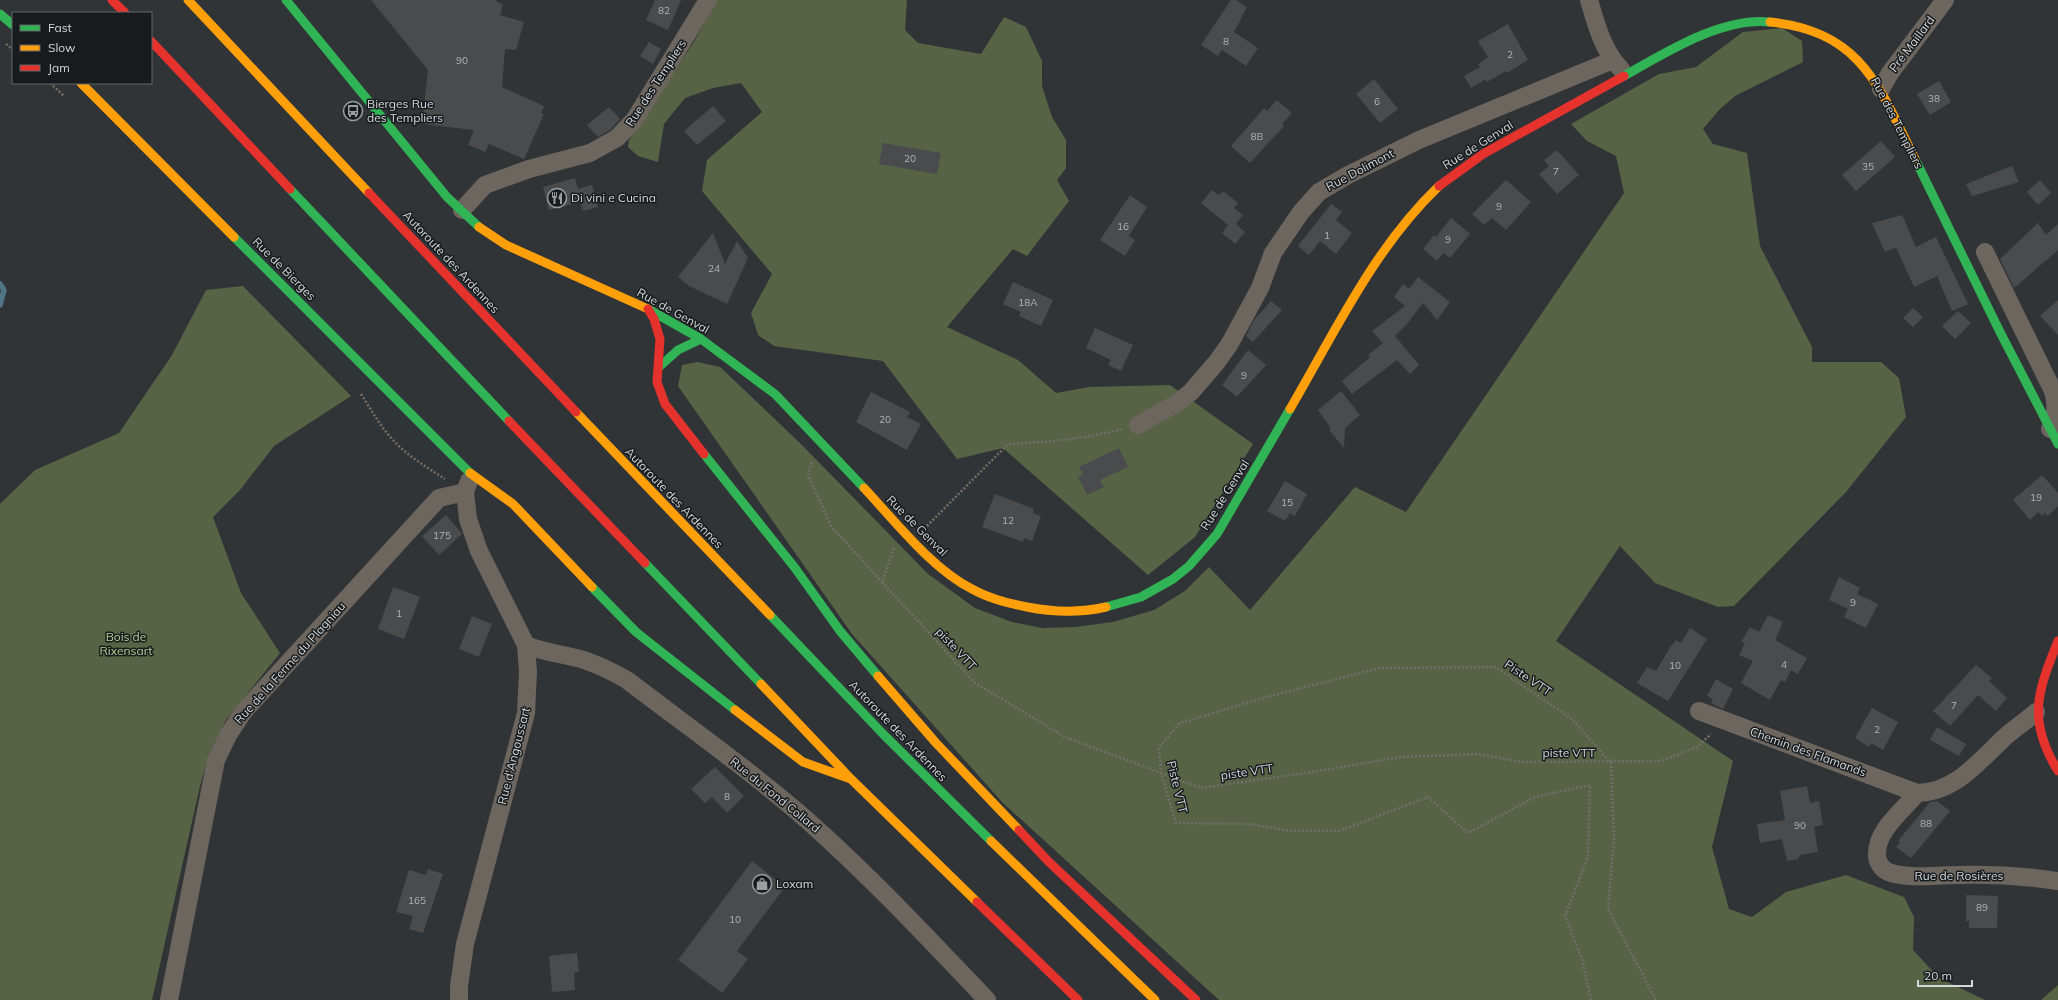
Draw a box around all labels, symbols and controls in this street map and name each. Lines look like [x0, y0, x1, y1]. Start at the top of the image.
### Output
house number: 82 [658, 4, 670, 17]
legend [12, 12, 152, 84]
street label: Pré Maillard [1886, 13, 1938, 75]
text: Fast [48, 20, 72, 35]
house number: 8 [1223, 35, 1229, 48]
street label: Rue des Templiers [622, 36, 689, 129]
text: Slow [48, 40, 76, 55]
house number: 2 [1507, 48, 1513, 61]
house number: 90 [456, 54, 468, 67]
text: Jam [48, 60, 70, 75]
street label: Rue des Templiers [1868, 74, 1927, 171]
house number: 38 [1928, 92, 1940, 105]
house number: 6 [1374, 95, 1380, 108]
place label: Bierges Rue des Templiers [367, 96, 443, 125]
bus stop icon: Bierges Rue des Templiers [342, 100, 364, 122]
street label: Rue de Genval [1440, 117, 1516, 172]
house number: 8B [1251, 130, 1264, 143]
street label: Rue Dolimont [1323, 145, 1396, 194]
house number: 20 [904, 152, 916, 165]
house number: 35 [1862, 160, 1874, 173]
house number: 7 [1553, 165, 1559, 178]
restaurant icon: Di vini e Cucina [546, 187, 568, 209]
place label: Di vini e Cucina [571, 190, 656, 205]
house number: 9 [1496, 200, 1502, 213]
street label: Autoroute des Ardennes [400, 207, 503, 316]
house number: 16 [1117, 220, 1129, 233]
house number: 1 [1324, 229, 1330, 242]
house number: 9 [1445, 233, 1451, 246]
street label: Rue de Bierges [250, 234, 319, 303]
house number: 24 [708, 262, 720, 275]
street label: Rue de Genval [634, 285, 712, 337]
house number: 18A [1018, 296, 1038, 309]
house number: 9 [1241, 369, 1247, 382]
house number: 20 [879, 413, 891, 426]
street label: Autoroute des Ardennes [622, 444, 727, 551]
street label: Rue de Genval [1197, 457, 1252, 533]
house number: 19 [2030, 491, 2042, 504]
street label: Rue de Genval [884, 492, 951, 559]
house number: 15 [1281, 496, 1293, 509]
house number: 12 [1002, 514, 1014, 527]
house number: 175 [433, 529, 451, 542]
house number: 9 [1850, 596, 1856, 609]
street label: Rue de la Ferme du Plagniau [231, 599, 348, 727]
house number: 1 [396, 607, 402, 620]
street label: piste VTT [933, 624, 980, 674]
park label: Bois de Rixensart [99, 629, 153, 658]
street label: Piste VTT [1502, 656, 1555, 699]
house number: 4 [1781, 658, 1787, 671]
house number: 10 [1669, 659, 1681, 672]
street label: Autoroute des Ardennes [846, 677, 951, 784]
house number: 7 [1951, 699, 1957, 712]
street label: Rue d'Angoussart [494, 706, 533, 806]
street label: Chemin des Flamands [1748, 723, 1869, 780]
house number: 2 [1874, 723, 1880, 736]
street label: piste VTT [1543, 745, 1596, 760]
street label: Rue du Fond Collard [727, 754, 824, 836]
street label: Piste VTT [1164, 759, 1191, 815]
street label: piste VTT [1220, 760, 1275, 783]
house number: 8 [724, 790, 730, 803]
house number: 88 [1920, 817, 1932, 830]
house number: 90 [1794, 819, 1806, 832]
street label: Rue de Rosières [1915, 868, 2003, 883]
shop icon: Loxam [751, 873, 773, 895]
place label: Loxam [776, 876, 813, 891]
house number: 165 [408, 894, 426, 907]
house number: 89 [1976, 901, 1988, 914]
house number: 10 [729, 913, 741, 926]
scale bar [1918, 962, 1972, 988]
text: 20 m [1924, 968, 1952, 983]

